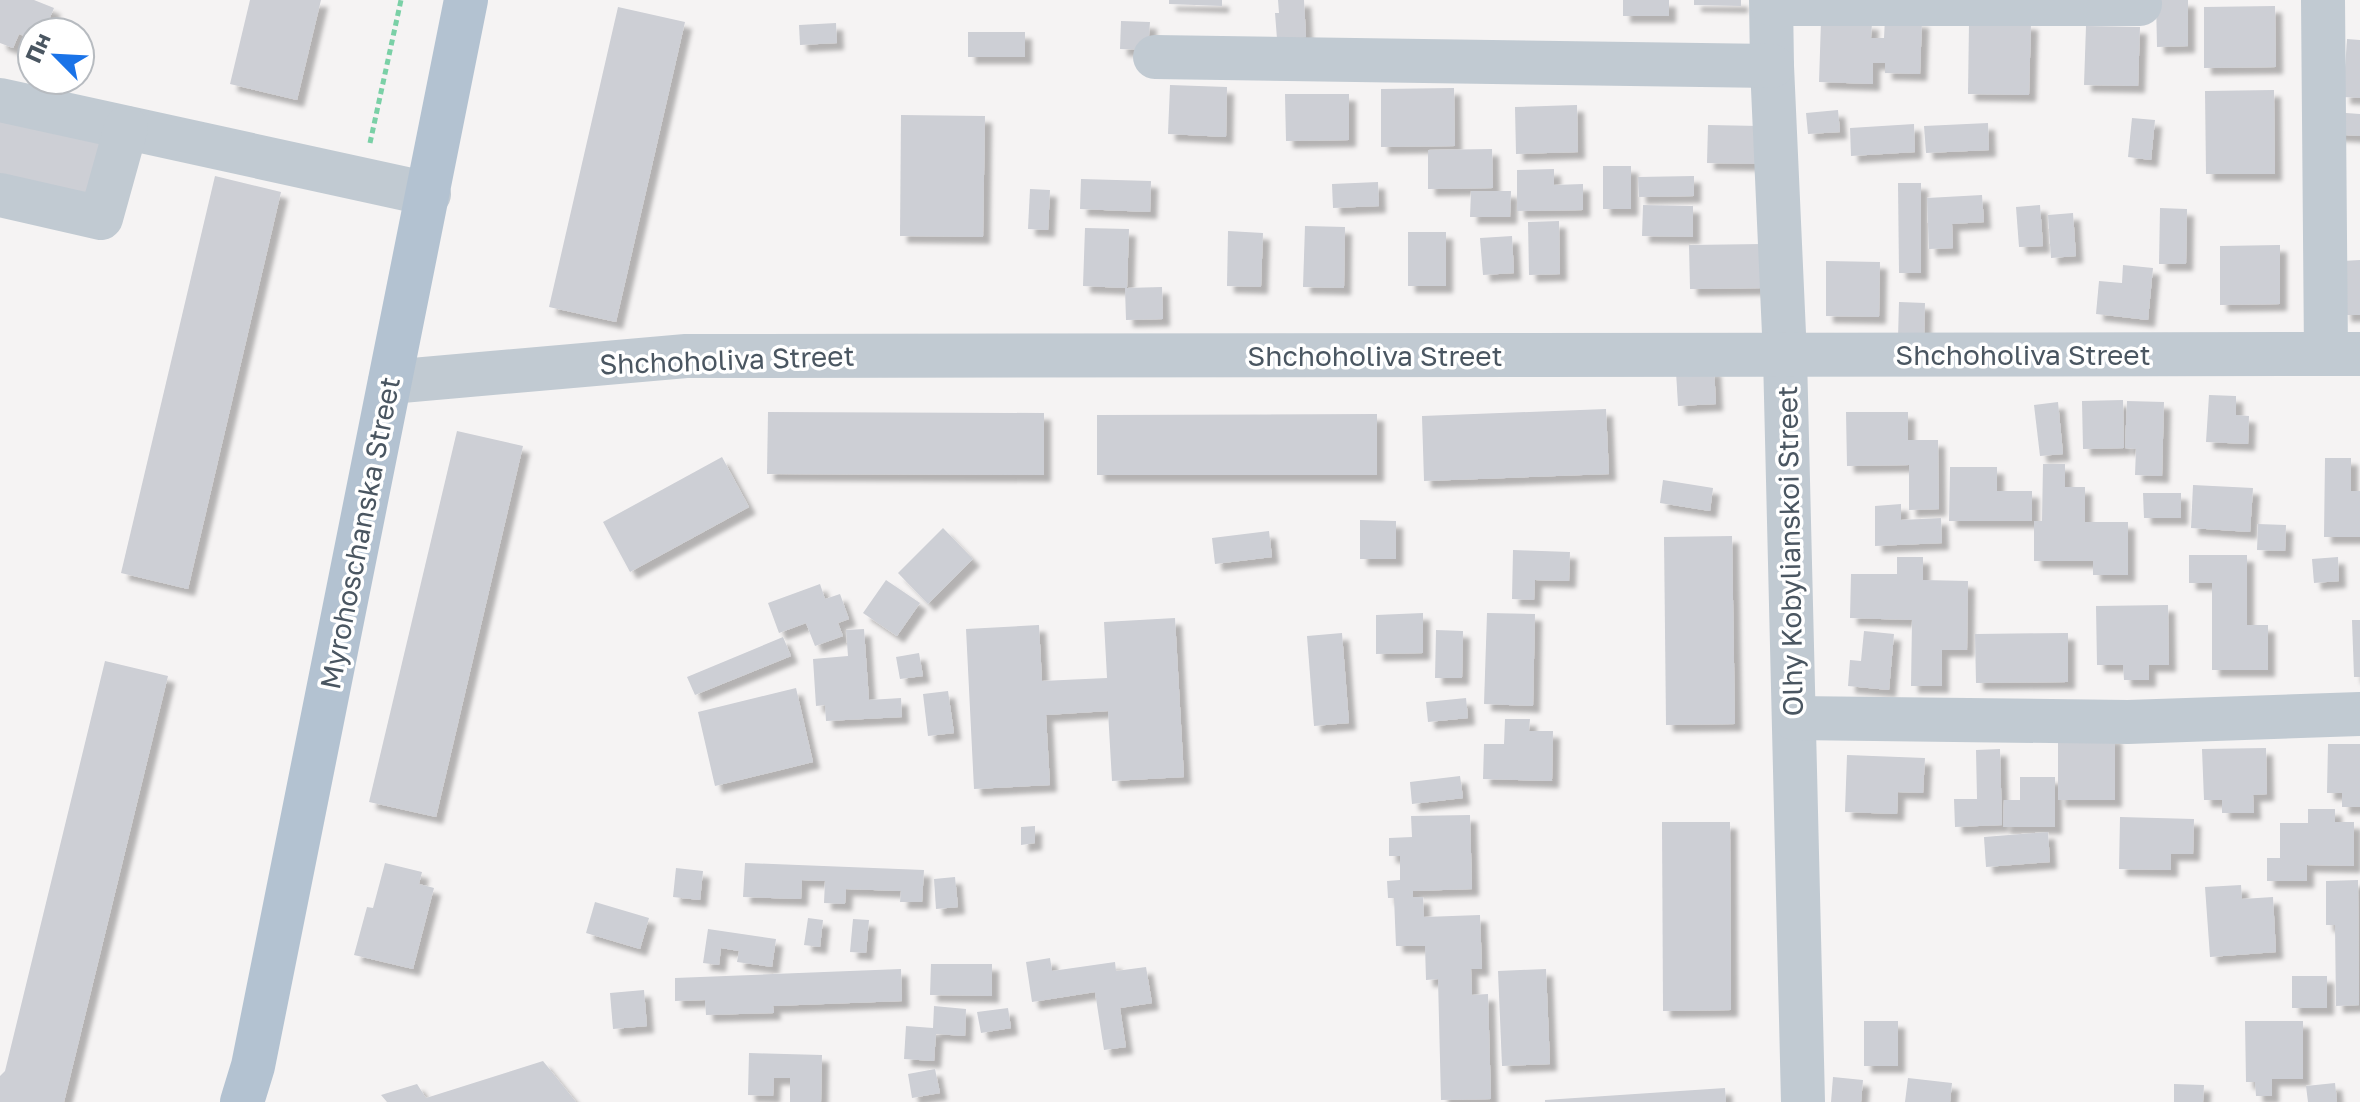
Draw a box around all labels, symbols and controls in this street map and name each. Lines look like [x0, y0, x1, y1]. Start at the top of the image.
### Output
north arrow [16, 16, 96, 96]
text: Пн [19, 29, 56, 67]
street label: Shchoholiva Street [1895, 338, 2151, 371]
street label: Shchoholiva Street [599, 339, 855, 380]
street label: Shchoholiva Street [1247, 339, 1503, 372]
street label: Myrohoschanska Street [313, 374, 406, 692]
street label: Olhy Kobylianskoi Street [1770, 385, 1809, 717]

